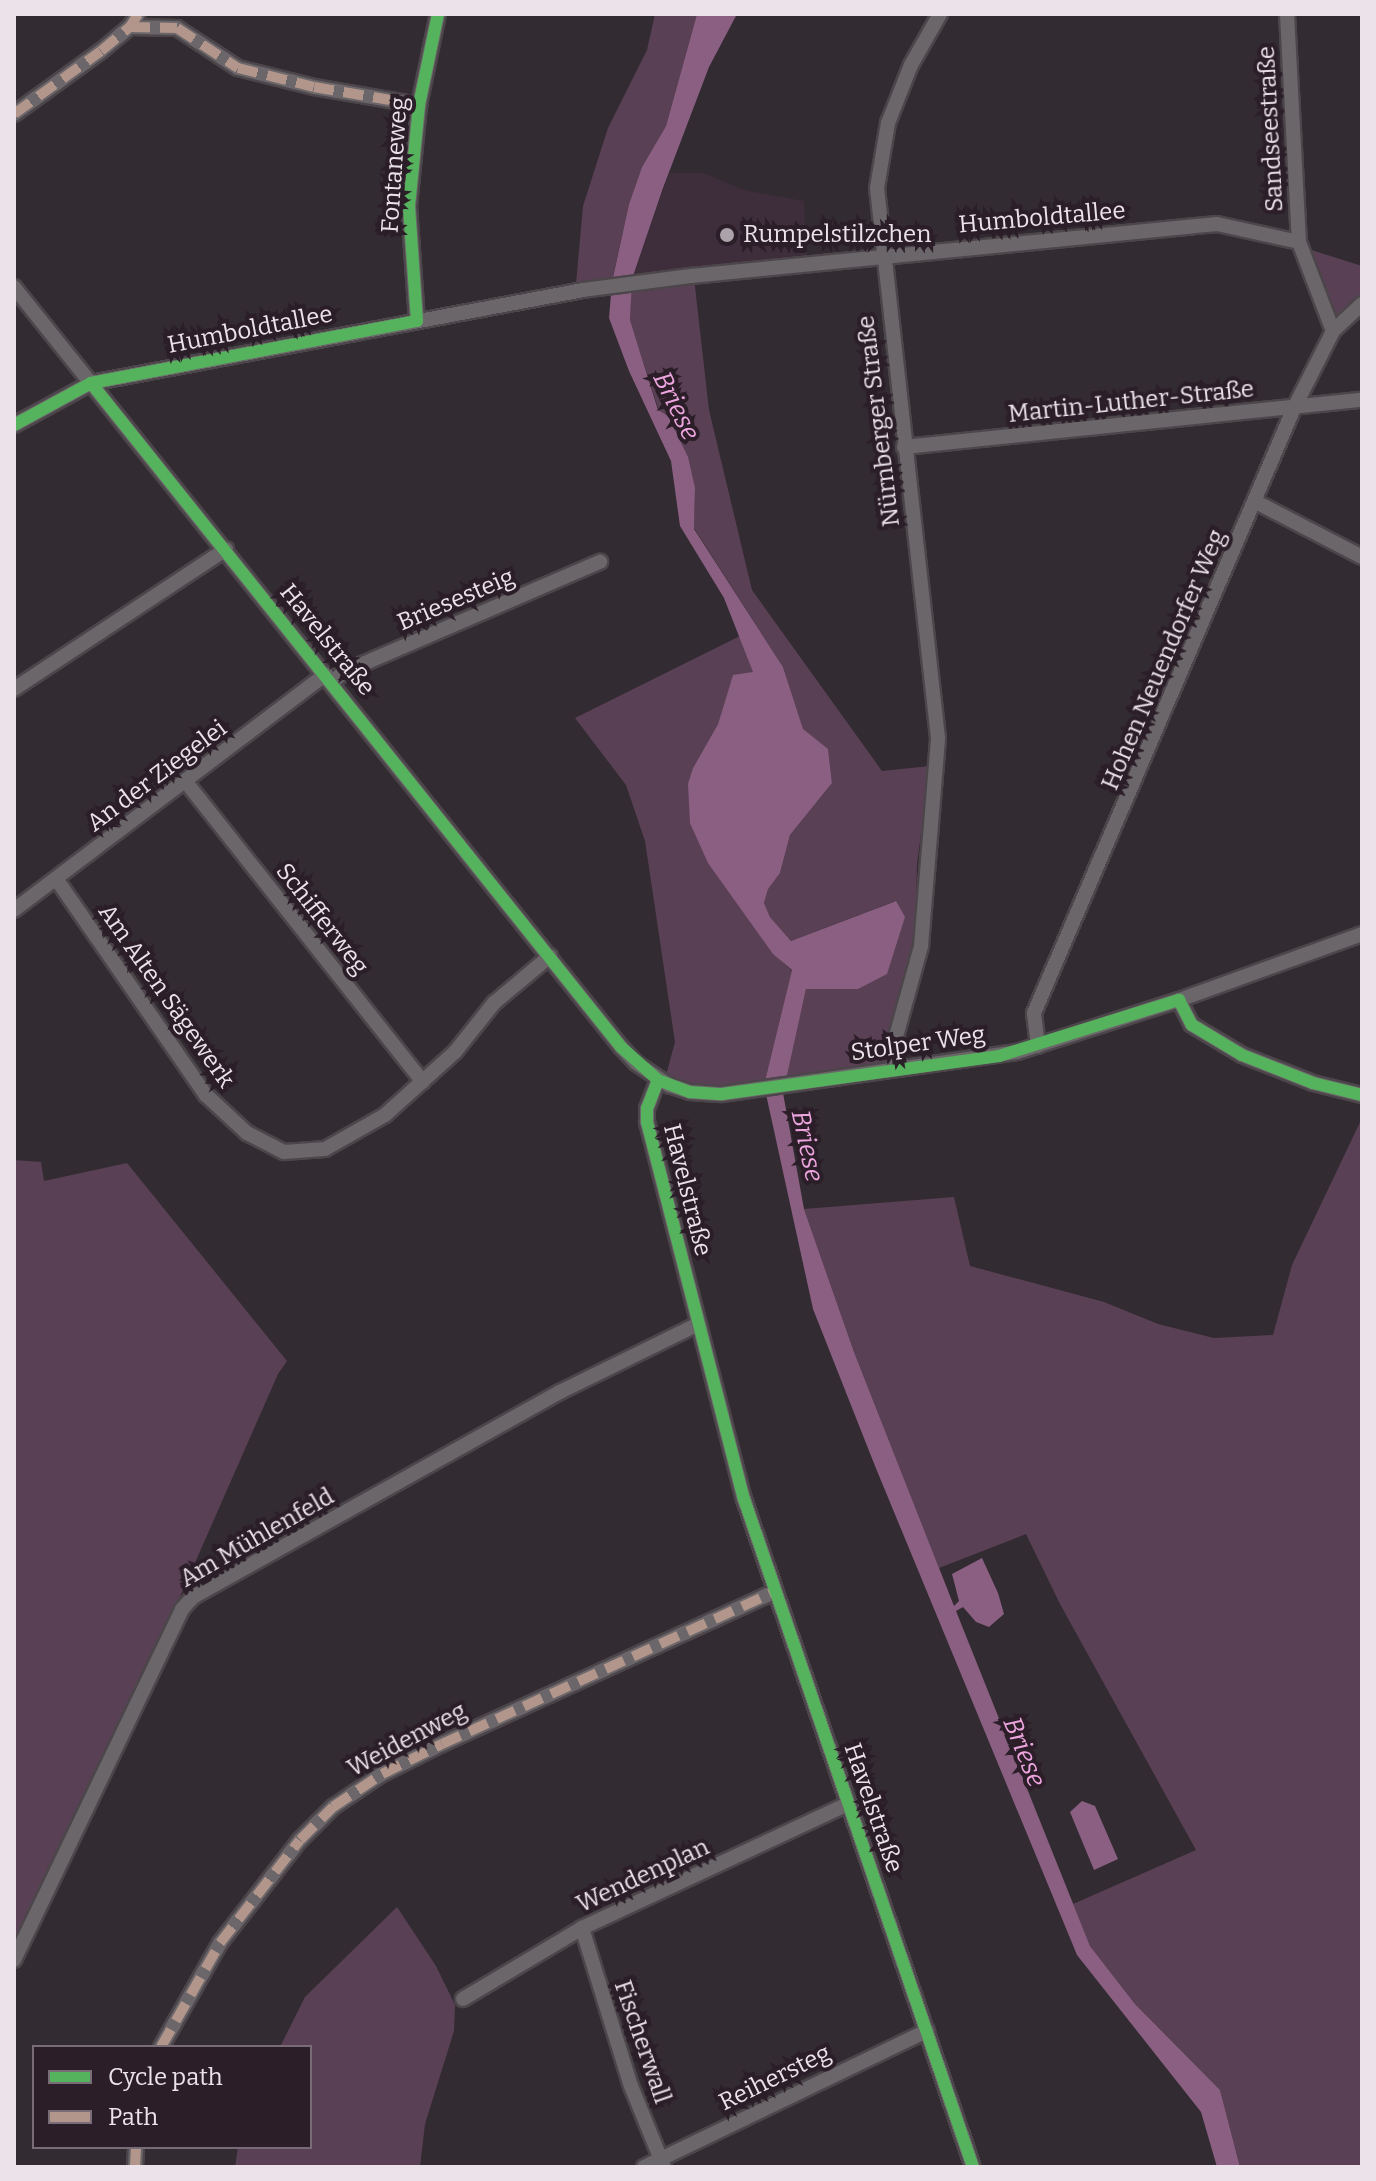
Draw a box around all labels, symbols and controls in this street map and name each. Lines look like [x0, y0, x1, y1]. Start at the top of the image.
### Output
street label: Sandseestraße [1252, 45, 1290, 213]
street label: Fontaneweg [376, 96, 414, 234]
street label: Humboldtallee [957, 196, 1127, 240]
place label: Rumpelstilzchen [743, 221, 931, 249]
marker: Rumpelstilzchen [718, 226, 736, 244]
street label: Humboldtallee [165, 300, 335, 360]
street label: Nürnberger Straße [852, 314, 906, 528]
water label: Briese [646, 367, 706, 445]
street label: Martin-Luther-Straße [1007, 375, 1255, 429]
street label: Hohen Neuendorfer Weg [1096, 526, 1232, 794]
street label: Briesesteig [393, 563, 519, 637]
street label: Havelstraße [273, 578, 381, 702]
street label: An der Ziegelei [81, 714, 233, 838]
street label: Schifferweg [270, 858, 374, 980]
street label: Am Alten Sägewerk [92, 899, 240, 1093]
street label: Stolper Weg [849, 1020, 987, 1068]
water label: Briese [784, 1107, 830, 1185]
street label: Havelstraße [657, 1121, 717, 1259]
street label: Am Mühlenfeld [175, 1482, 339, 1594]
street label: Weidenweg [343, 1697, 471, 1783]
water label: Briese [996, 1713, 1052, 1791]
street label: Havelstraße [837, 1739, 909, 1877]
street label: Wendenplan [572, 1833, 714, 1919]
street label: Fischerwall [608, 1977, 676, 2107]
street label: Reihersteg [715, 2039, 835, 2117]
legend [32, 2045, 312, 2149]
text: Cycle path [108, 2063, 223, 2091]
text: Path [108, 2103, 158, 2131]

